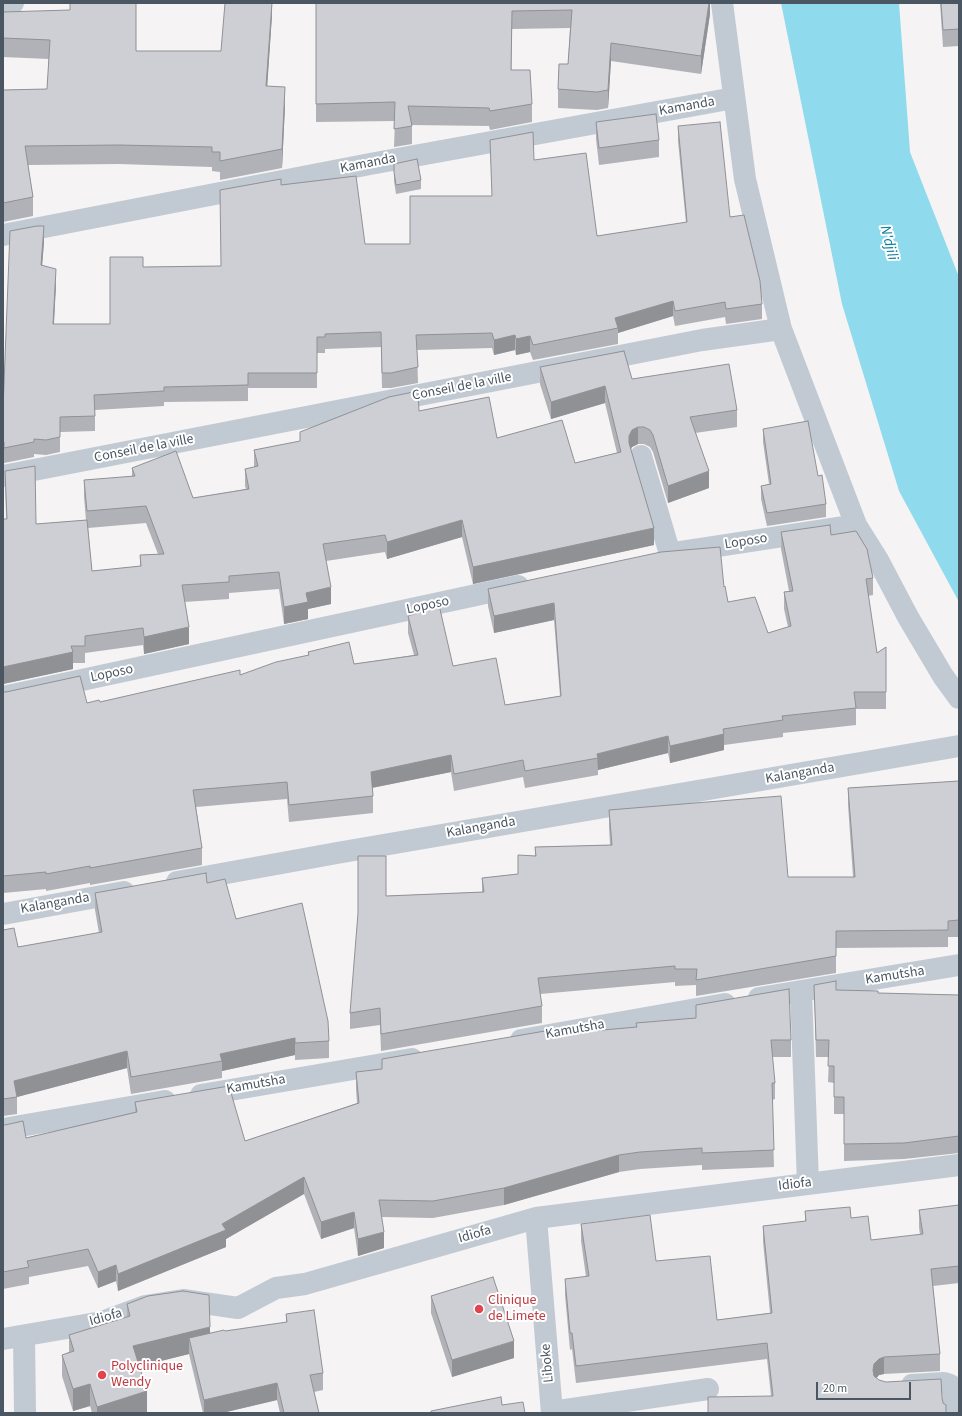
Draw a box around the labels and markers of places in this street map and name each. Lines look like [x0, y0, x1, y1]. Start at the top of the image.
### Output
place label: Clinique de Limete [488, 1293, 546, 1326]
marker: Clinique de Limete [473, 1303, 485, 1315]
place label: Polyclinique Wendy [111, 1359, 183, 1392]
marker: Polyclinique Wendy [96, 1369, 108, 1381]

